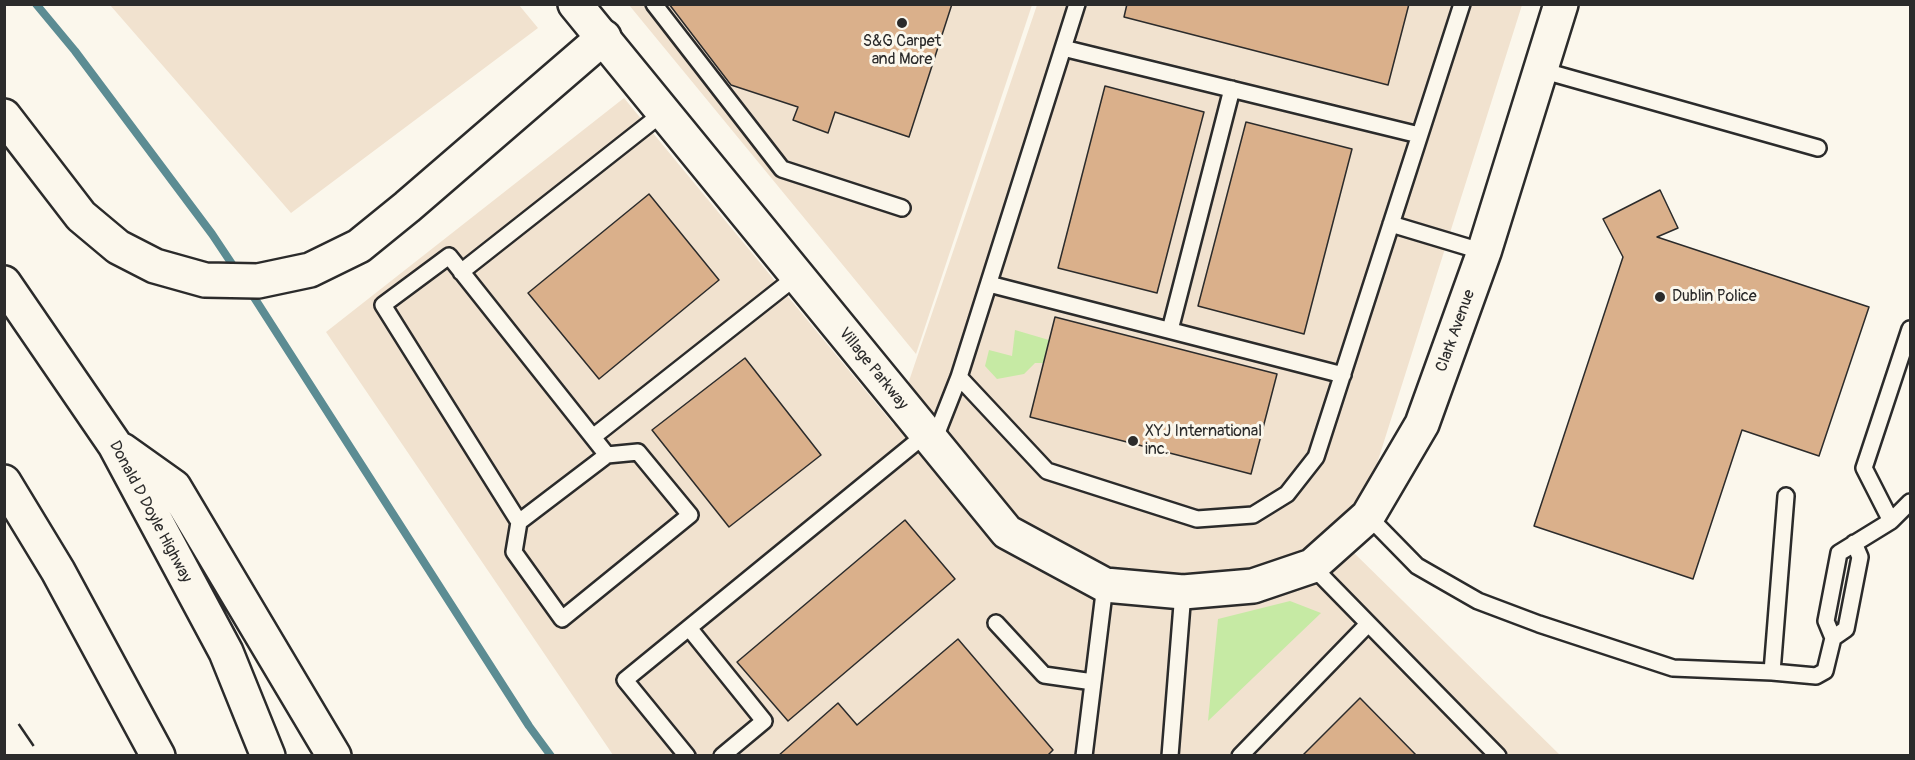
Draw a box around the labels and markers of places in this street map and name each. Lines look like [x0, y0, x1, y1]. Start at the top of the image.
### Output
marker: S&G Carpet and More [895, 16, 909, 30]
place label: S&G Carpet and More [863, 32, 941, 70]
place label: Dublin Police [1672, 287, 1757, 307]
marker: Dublin Police [1653, 290, 1667, 304]
place label: XYJ International inc. [1145, 422, 1262, 460]
marker: XYJ International inc. [1126, 434, 1140, 448]

